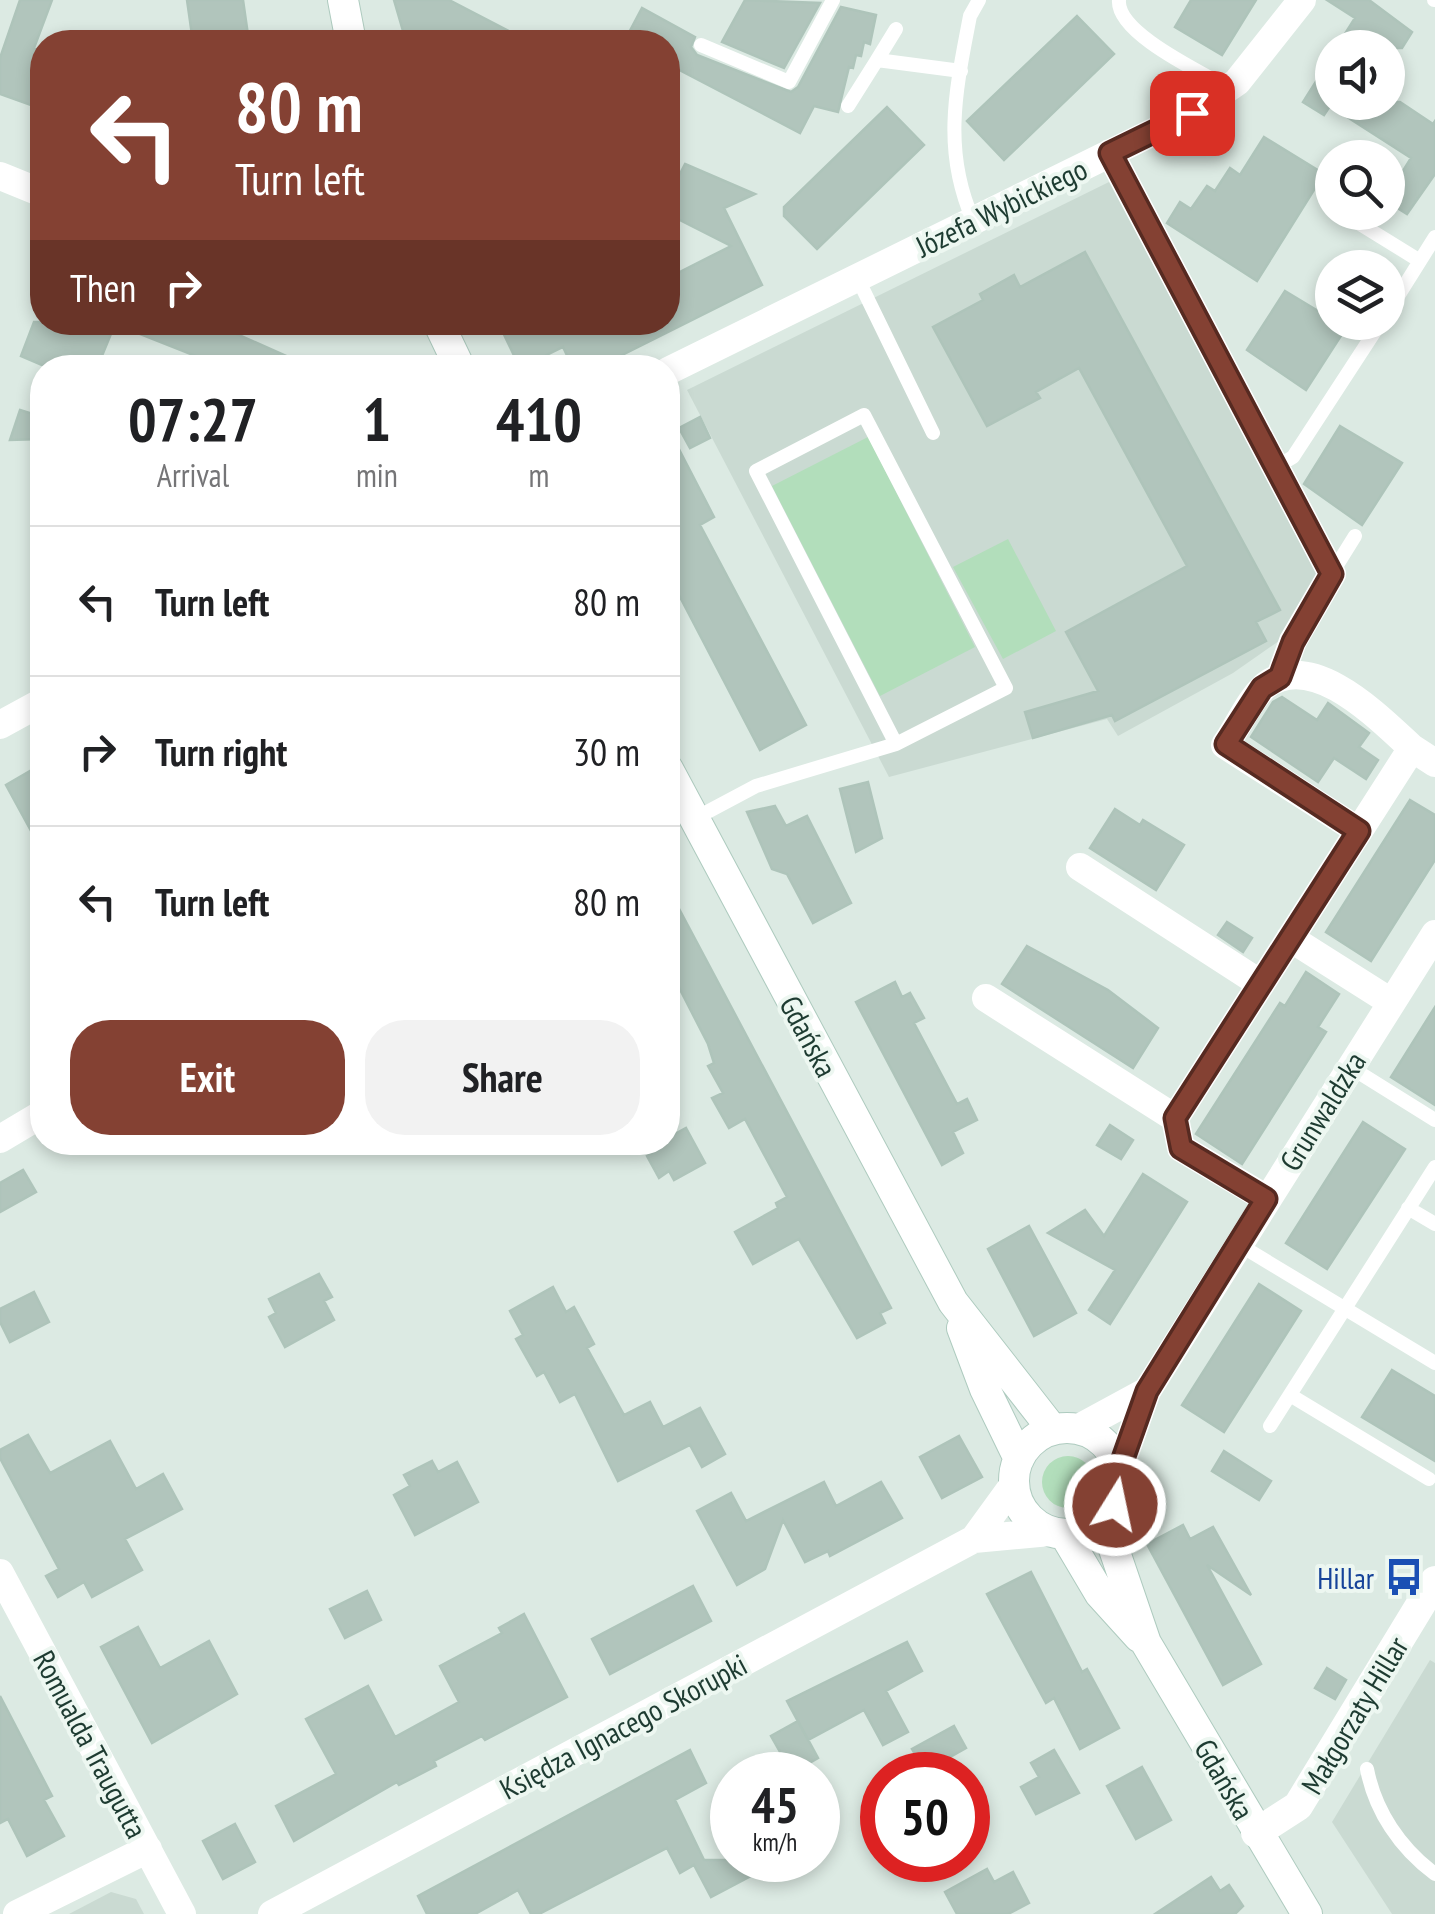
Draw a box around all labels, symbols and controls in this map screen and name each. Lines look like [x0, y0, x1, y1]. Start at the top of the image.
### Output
map controls [1315, 30, 1405, 340]
button: sound [1315, 30, 1405, 120]
text: 80 m [235, 61, 363, 151]
icon: left [70, 70, 200, 200]
pin [1150, 71, 1235, 156]
icon: arrive [1165, 86, 1220, 141]
button: search [1315, 140, 1405, 230]
text: Turn left [235, 149, 365, 207]
street label: Józefa Wybickiego [908, 149, 1093, 266]
button: layers [1315, 250, 1405, 340]
icon: right [156, 260, 211, 315]
text: Then [70, 263, 136, 312]
text: 07:27 [128, 380, 258, 458]
text: 1 [363, 380, 391, 458]
text: 410 [496, 380, 582, 458]
text: Arrival [157, 454, 229, 496]
text: min [356, 454, 398, 496]
text: m [528, 454, 549, 496]
icon: left [70, 574, 125, 629]
text: Turn left [155, 577, 269, 626]
text: 80 m [573, 577, 640, 626]
icon: right [70, 724, 125, 779]
text: Turn right [155, 727, 287, 776]
text: 30 m [573, 727, 640, 776]
icon: left [70, 874, 125, 929]
text: Turn left [155, 877, 269, 926]
text: 80 m [573, 877, 640, 926]
street label: Gdańska [771, 989, 847, 1083]
button: Exit [70, 1020, 345, 1135]
button: Share [365, 1020, 640, 1135]
street label: Grunwaldzka [1270, 1044, 1374, 1178]
position arrow [1063, 1453, 1167, 1557]
bus stop icon: Hillar [1383, 1556, 1425, 1598]
place label: Hillar [1317, 1558, 1375, 1597]
street label: Małgorzaty Hillar [1292, 1629, 1417, 1801]
street label: Romualda Traugutta [25, 1644, 157, 1844]
street label: Księdza Ignacego Skorupki [493, 1644, 753, 1808]
street label: Gdańska [1186, 1732, 1264, 1826]
speed limit sign: 50 [860, 1752, 990, 1882]
text: 45 [751, 1772, 799, 1837]
text: km/h [753, 1826, 797, 1858]

